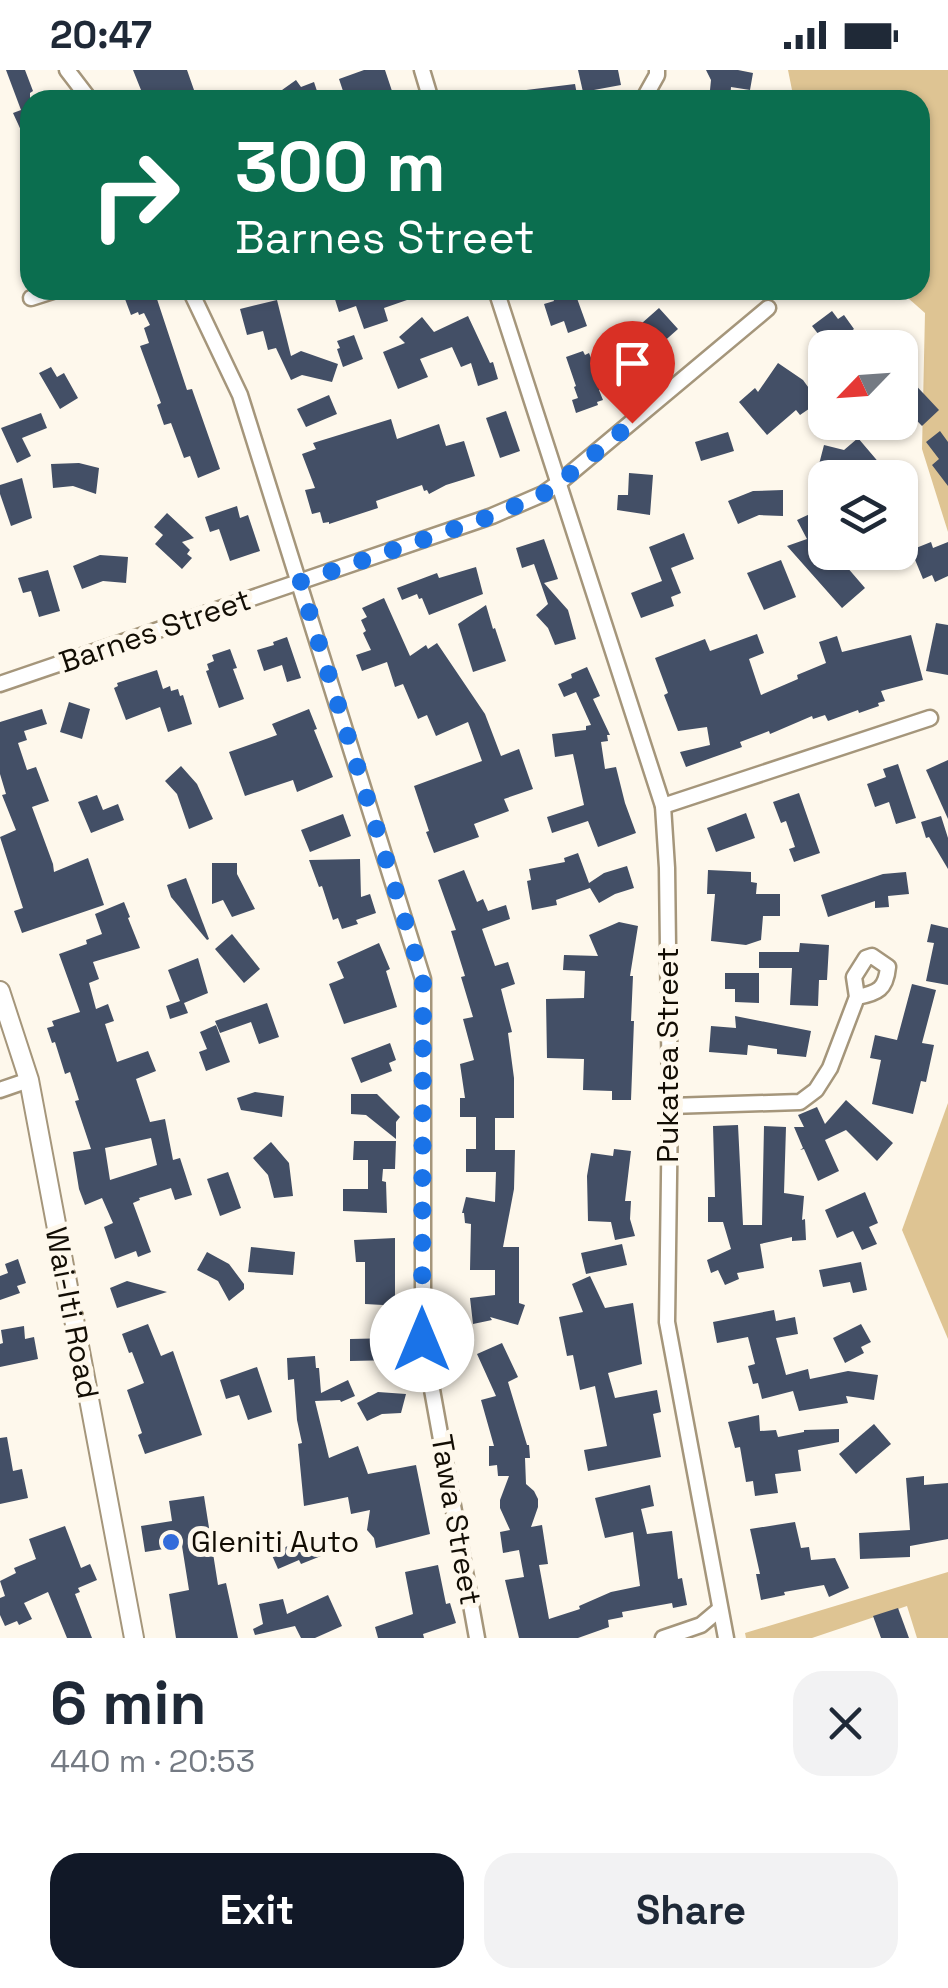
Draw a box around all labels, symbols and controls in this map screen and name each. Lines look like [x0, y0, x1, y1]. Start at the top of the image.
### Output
text: 20:47 [50, 11, 152, 59]
text: 300 m [235, 122, 446, 211]
icon: right [70, 130, 200, 260]
text: Barnes Street [235, 209, 535, 266]
pin [590, 321, 675, 424]
north arrow [808, 330, 918, 440]
map controls [808, 330, 918, 570]
icon: arrive [605, 336, 660, 391]
button: layers [808, 460, 918, 570]
street label: Barnes Street [54, 580, 256, 681]
street label: Pukatea Street [648, 947, 687, 1163]
street label: Wai-Iti Road [37, 1224, 108, 1402]
position arrow [370, 1288, 474, 1392]
street label: Tawa Street [422, 1432, 491, 1608]
place label: Gleniti Auto [191, 1522, 359, 1561]
marker: Gleniti Auto [160, 1531, 182, 1553]
text: 6 min [50, 1665, 206, 1742]
button: close [793, 1671, 898, 1776]
text: 440 m · 20:53 [50, 1741, 255, 1781]
button: Exit [50, 1853, 464, 1968]
button: Share [484, 1853, 898, 1968]

